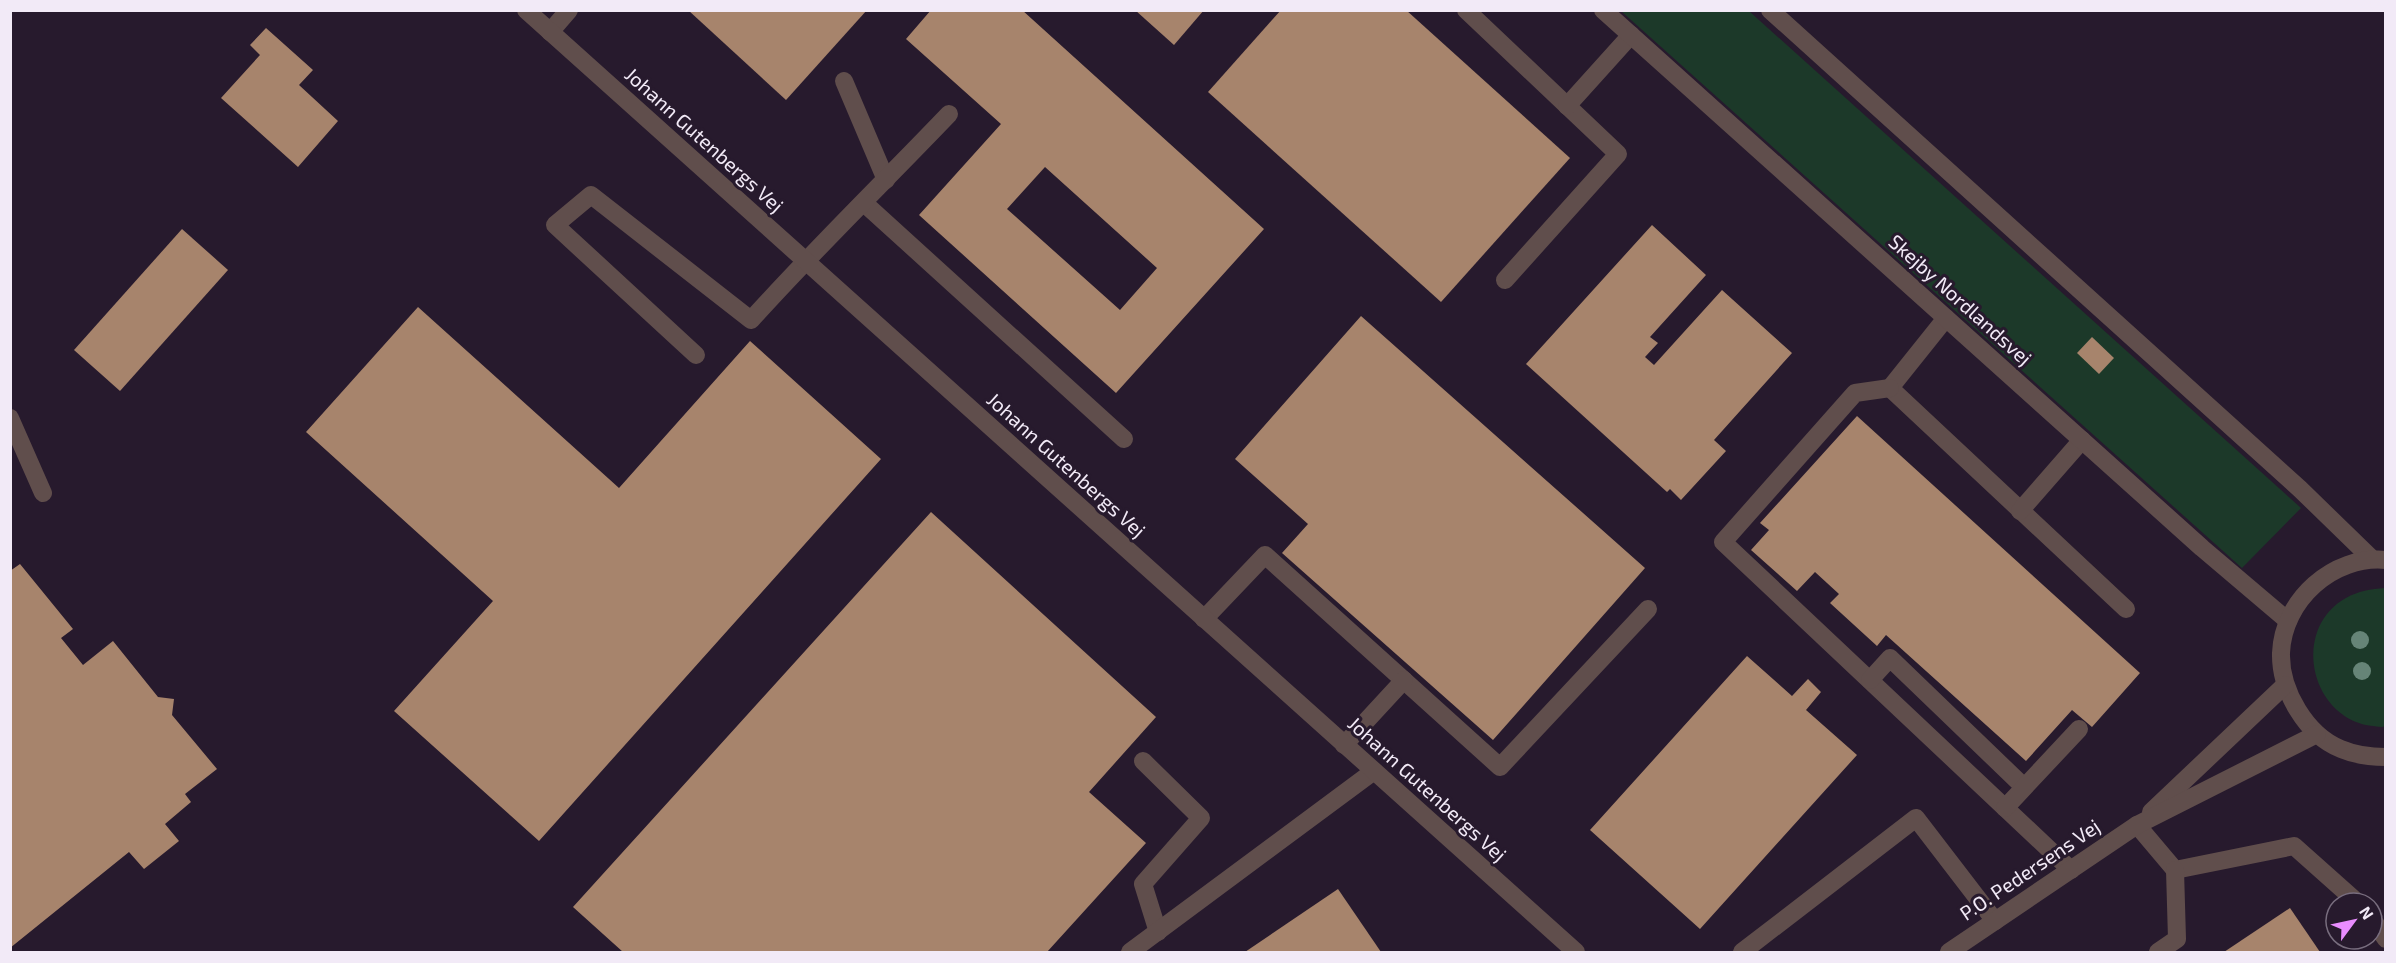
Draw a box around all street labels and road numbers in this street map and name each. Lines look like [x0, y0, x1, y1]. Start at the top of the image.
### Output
street label: Johann Gutenbergs Vej [620, 62, 789, 217]
street label: Skejby Nordlandsvej [1884, 229, 2037, 370]
street label: Johann Gutenbergs Vej [982, 387, 1151, 542]
street label: Johann Gutenbergs Vej [1343, 711, 1512, 866]
street label: P.O. Pedersens Vej [1955, 813, 2104, 925]

